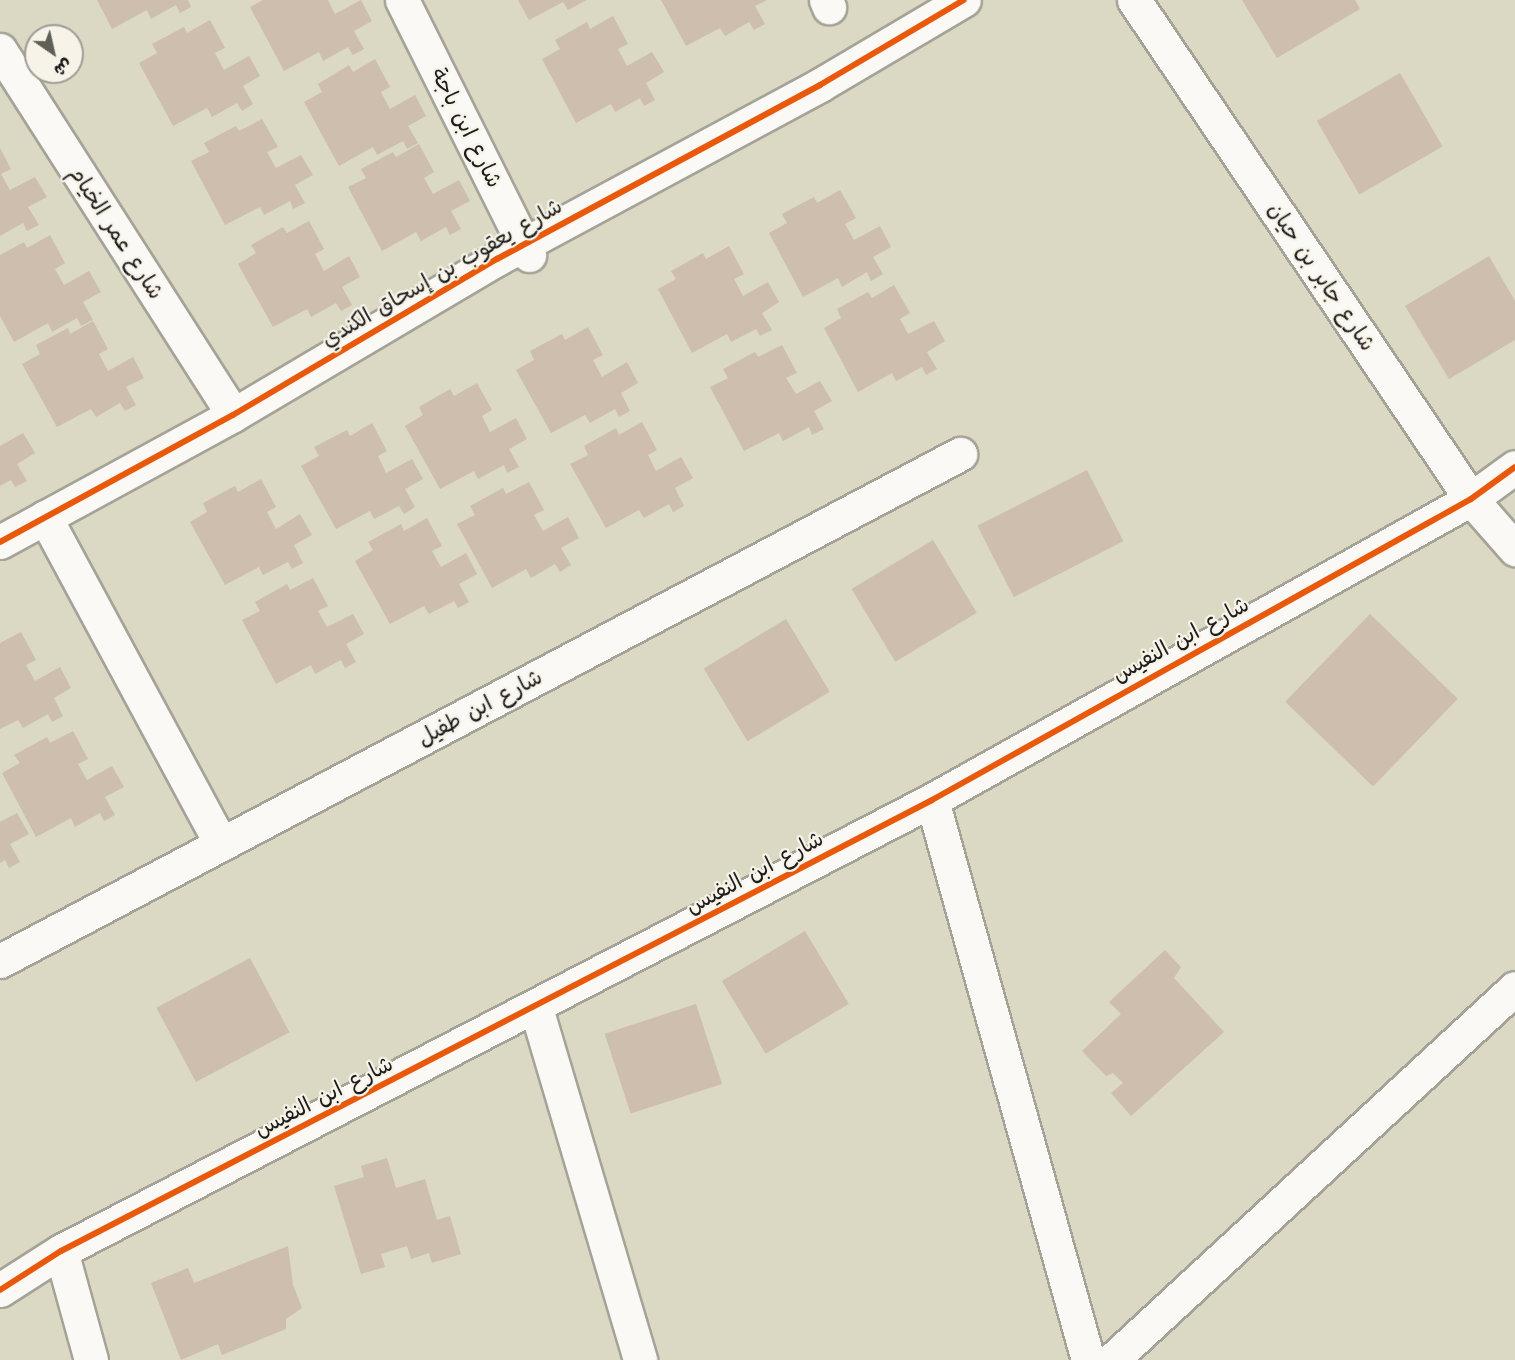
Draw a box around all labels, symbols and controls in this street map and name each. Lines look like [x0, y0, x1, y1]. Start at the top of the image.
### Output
north arrow [24, 24, 84, 84]
text: ش [50, 53, 76, 81]
street label: شارع ابن باجة [425, 64, 507, 192]
street label: شارع عمر الخيام [63, 162, 169, 304]
street label: شارع يعقوب بن إسحاق الكندي [317, 193, 567, 353]
street label: شارع جابر بن حيان [1262, 198, 1380, 356]
street label: شارع ابن النفيس [1108, 592, 1254, 688]
street label: شارع ابن طفيل [413, 664, 547, 752]
street label: شارع ابن النفيس [682, 826, 828, 920]
street label: شارع ابن النفيس [250, 1051, 398, 1143]

